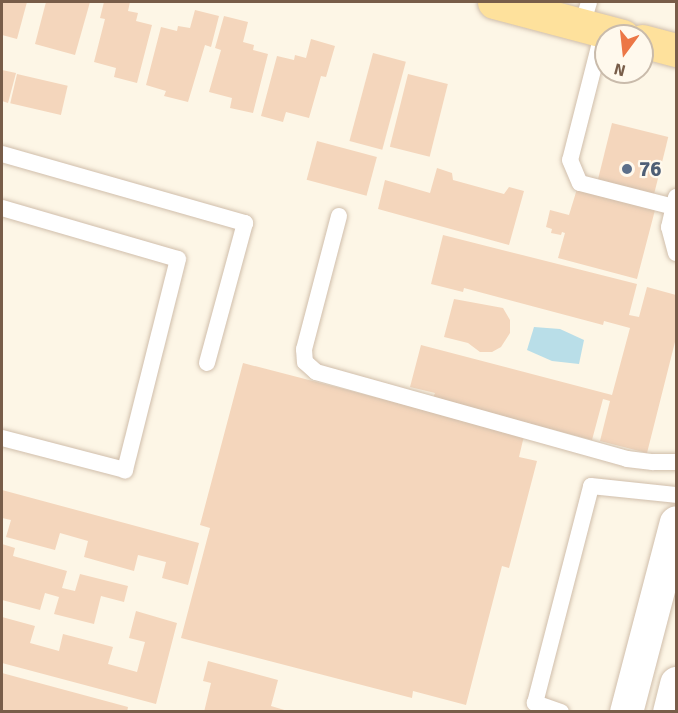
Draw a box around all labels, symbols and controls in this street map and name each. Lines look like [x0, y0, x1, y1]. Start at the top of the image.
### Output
north arrow [594, 24, 654, 84]
text: N [612, 58, 628, 81]
place label: 76 [639, 156, 662, 182]
marker: 76 [620, 162, 634, 176]

